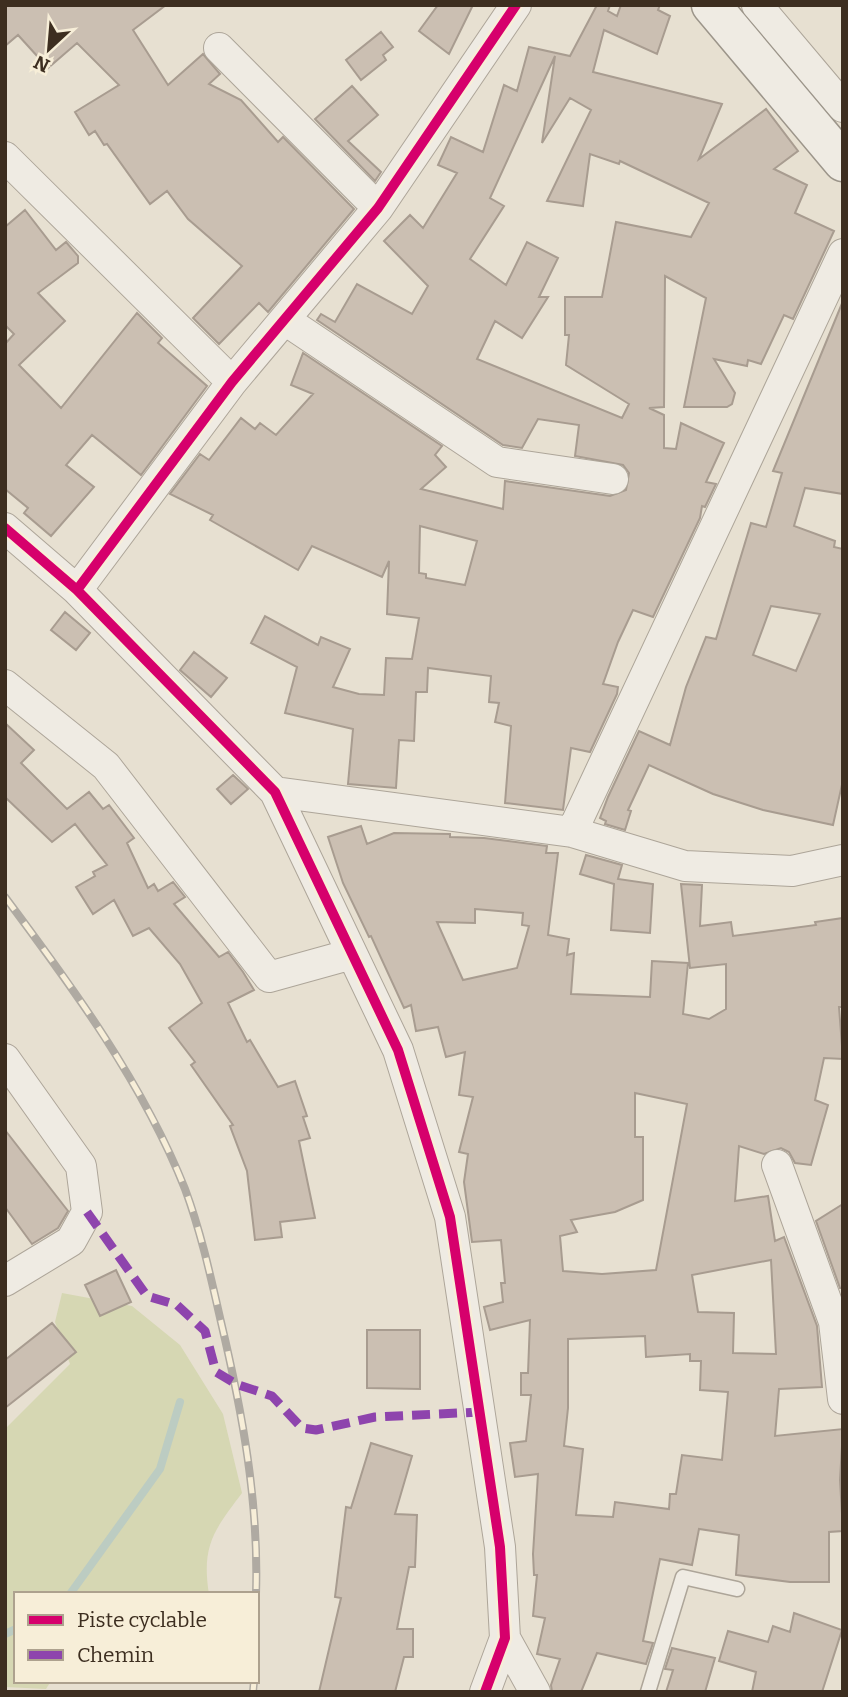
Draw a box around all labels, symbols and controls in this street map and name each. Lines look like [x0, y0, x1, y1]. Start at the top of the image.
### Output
north arrow [14, 14, 84, 84]
text: N [30, 50, 53, 77]
legend [14, 1592, 259, 1683]
text: Piste cyclable [77, 1607, 207, 1633]
text: Chemin [77, 1642, 154, 1668]

